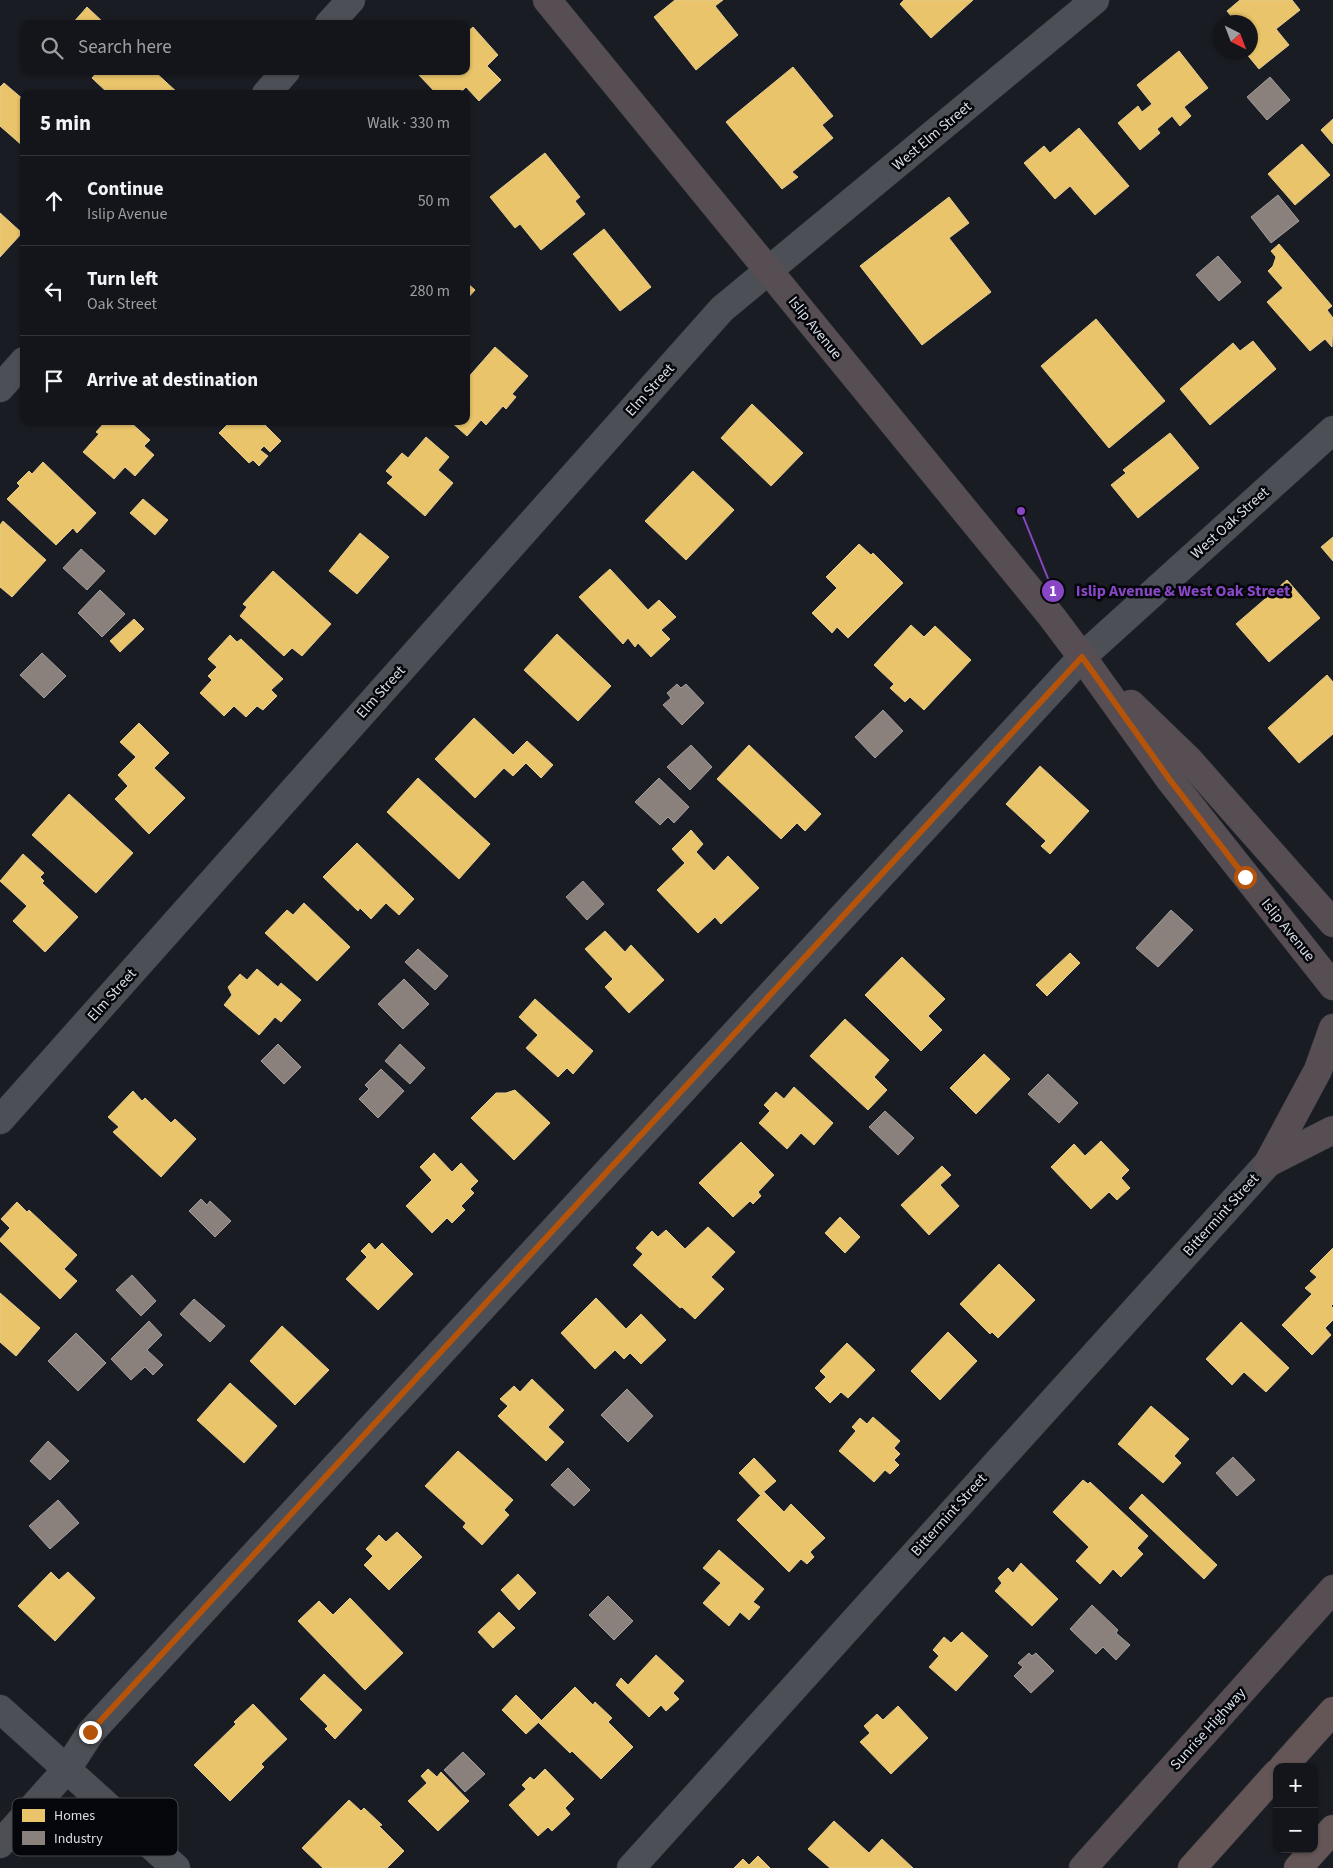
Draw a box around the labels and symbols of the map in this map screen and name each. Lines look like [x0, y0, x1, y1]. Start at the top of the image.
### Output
north arrow [1213, 15, 1258, 60]
street label: West Elm Street [888, 96, 976, 176]
street label: Islip Avenue [783, 292, 847, 364]
street label: Elm Street [621, 359, 679, 421]
street label: West Oak Street [1186, 482, 1274, 564]
callout: Islip Avenue & West Oak Street [1040, 575, 1300, 606]
text: Islip Avenue & West Oak Street [1076, 580, 1290, 602]
text: 1 [1049, 581, 1057, 602]
street label: Elm Street [352, 661, 410, 723]
route start [1234, 866, 1257, 889]
street label: Islip Avenue [1256, 894, 1320, 966]
street label: Elm Street [83, 964, 141, 1026]
street label: Bittermint Street [1178, 1169, 1264, 1261]
street label: Bittermint Street [906, 1469, 992, 1561]
street label: Sunrise Highway [1165, 1683, 1251, 1775]
route end [79, 1721, 102, 1744]
legend [12, 1798, 178, 1856]
text: Homes [54, 1806, 95, 1826]
text: Industry [54, 1829, 103, 1849]

